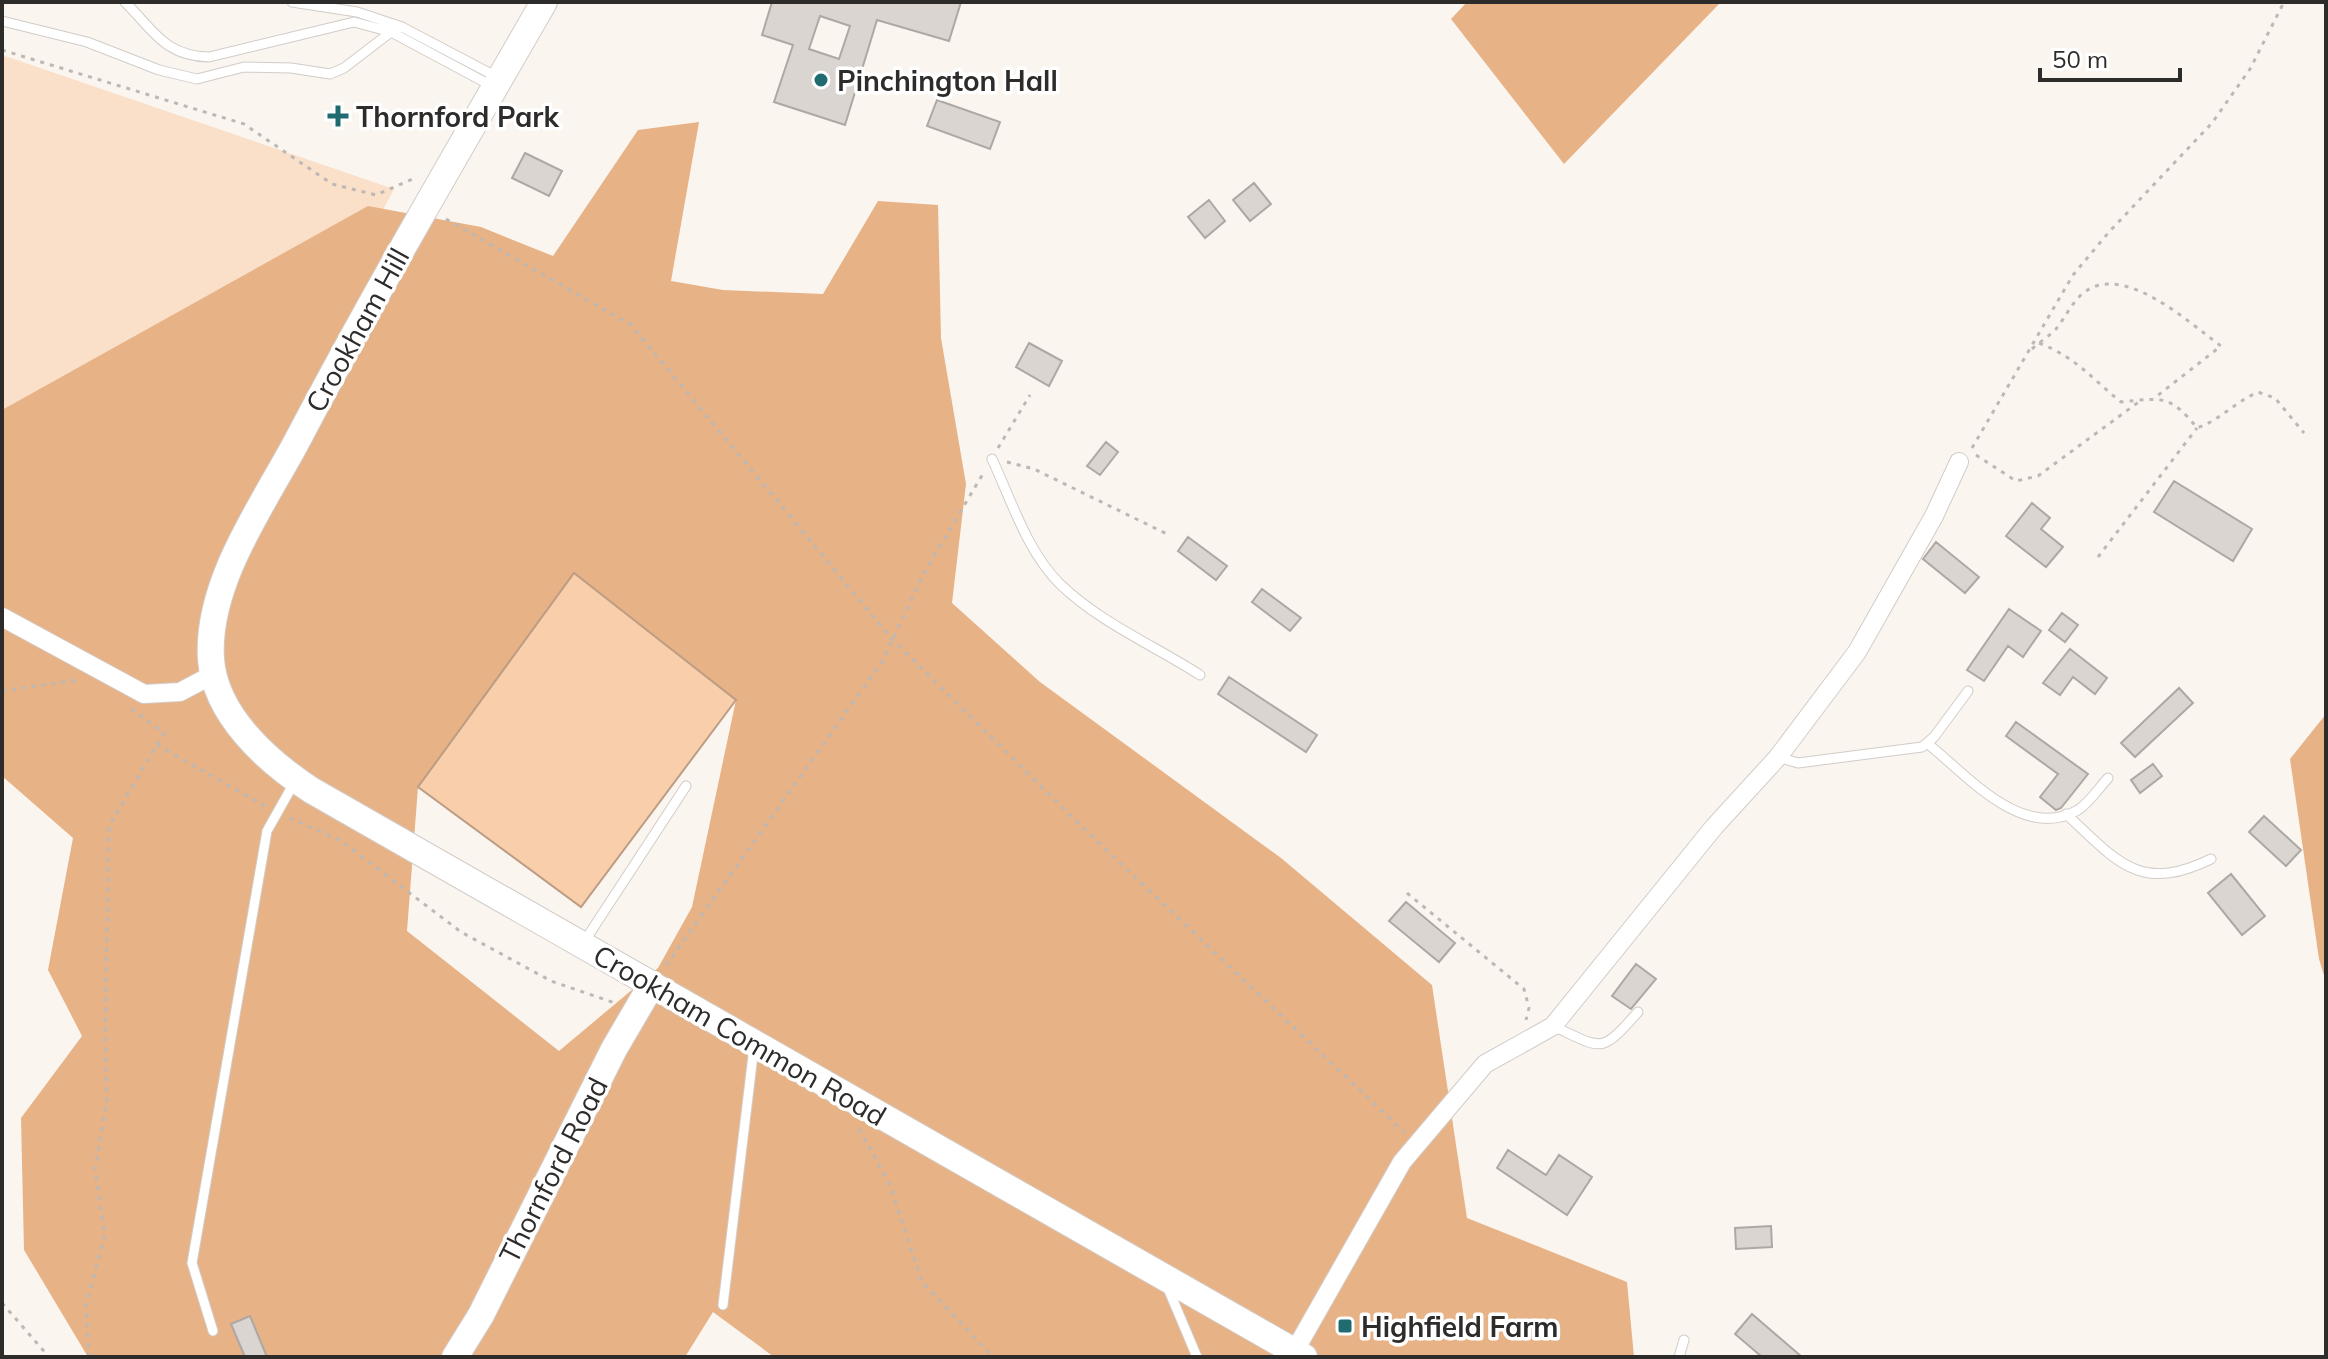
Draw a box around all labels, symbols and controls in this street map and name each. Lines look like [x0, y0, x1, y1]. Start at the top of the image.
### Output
scale bar [2040, 32, 2180, 82]
text: 50 m [2052, 44, 2108, 74]
place label: Pinchington Hall [837, 63, 1058, 98]
marker: Pinchington Hall [812, 71, 830, 89]
place label: Thornford Park [356, 99, 559, 134]
marker: Thornford Park [327, 105, 349, 127]
street label: Crookham Hill [298, 242, 416, 418]
street label: Crookham Common Road [587, 937, 893, 1133]
street label: Thornford Road [491, 1071, 615, 1269]
place label: Highfield Farm [1361, 1309, 1559, 1344]
marker: Highfield Farm [1336, 1317, 1354, 1335]

